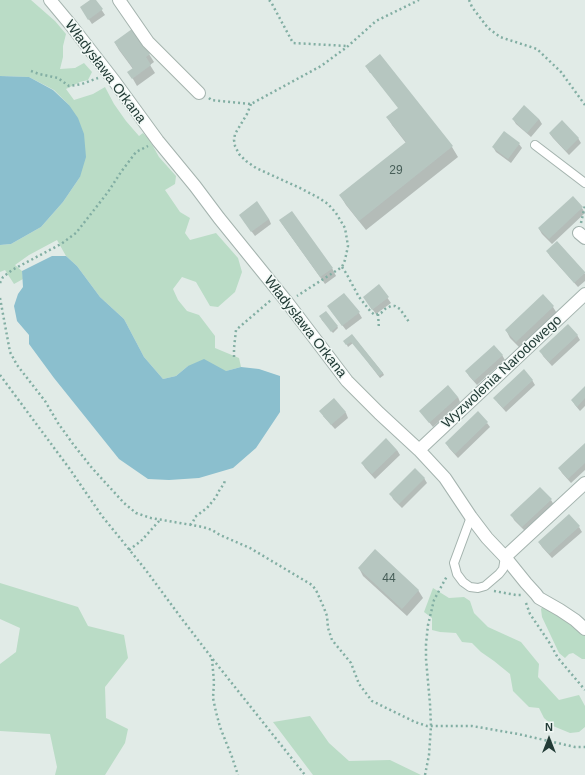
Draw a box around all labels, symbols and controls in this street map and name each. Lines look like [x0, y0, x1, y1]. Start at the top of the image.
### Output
street label: Władysława Orkana [61, 17, 149, 127]
house number: 29 [389, 164, 403, 178]
street label: Władysława Orkana [260, 273, 350, 381]
street label: Wyzwolenia Narodowego [439, 312, 565, 432]
house number: 44 [382, 572, 396, 586]
north arrow [529, 719, 569, 759]
text: N [545, 721, 553, 733]

